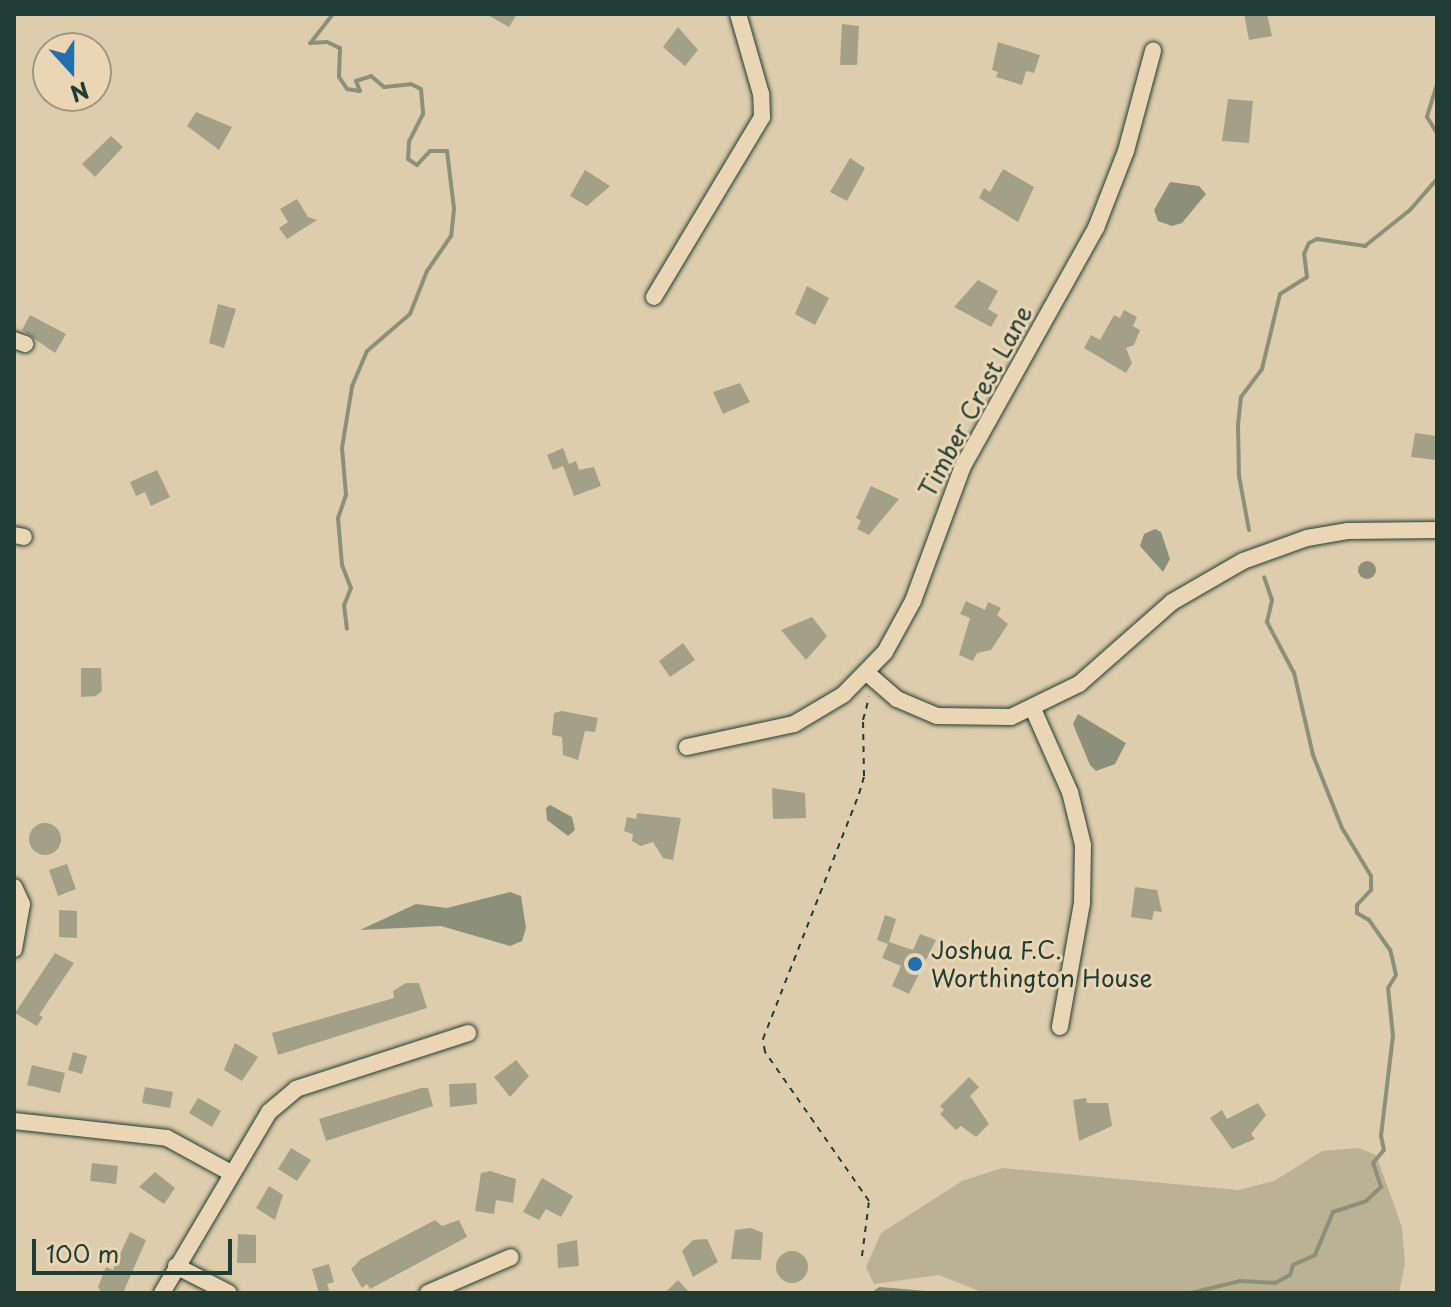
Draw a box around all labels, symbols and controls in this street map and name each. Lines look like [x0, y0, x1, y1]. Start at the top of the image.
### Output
north arrow [32, 32, 112, 112]
text: N [66, 74, 94, 112]
street label: Timber Crest Lane [912, 299, 1038, 503]
place label: Joshua F.C. Worthington House [931, 936, 1152, 992]
marker: Joshua F.C. Worthington House [906, 955, 924, 973]
scale bar [36, 1223, 236, 1273]
text: 100 m [46, 1235, 119, 1271]

